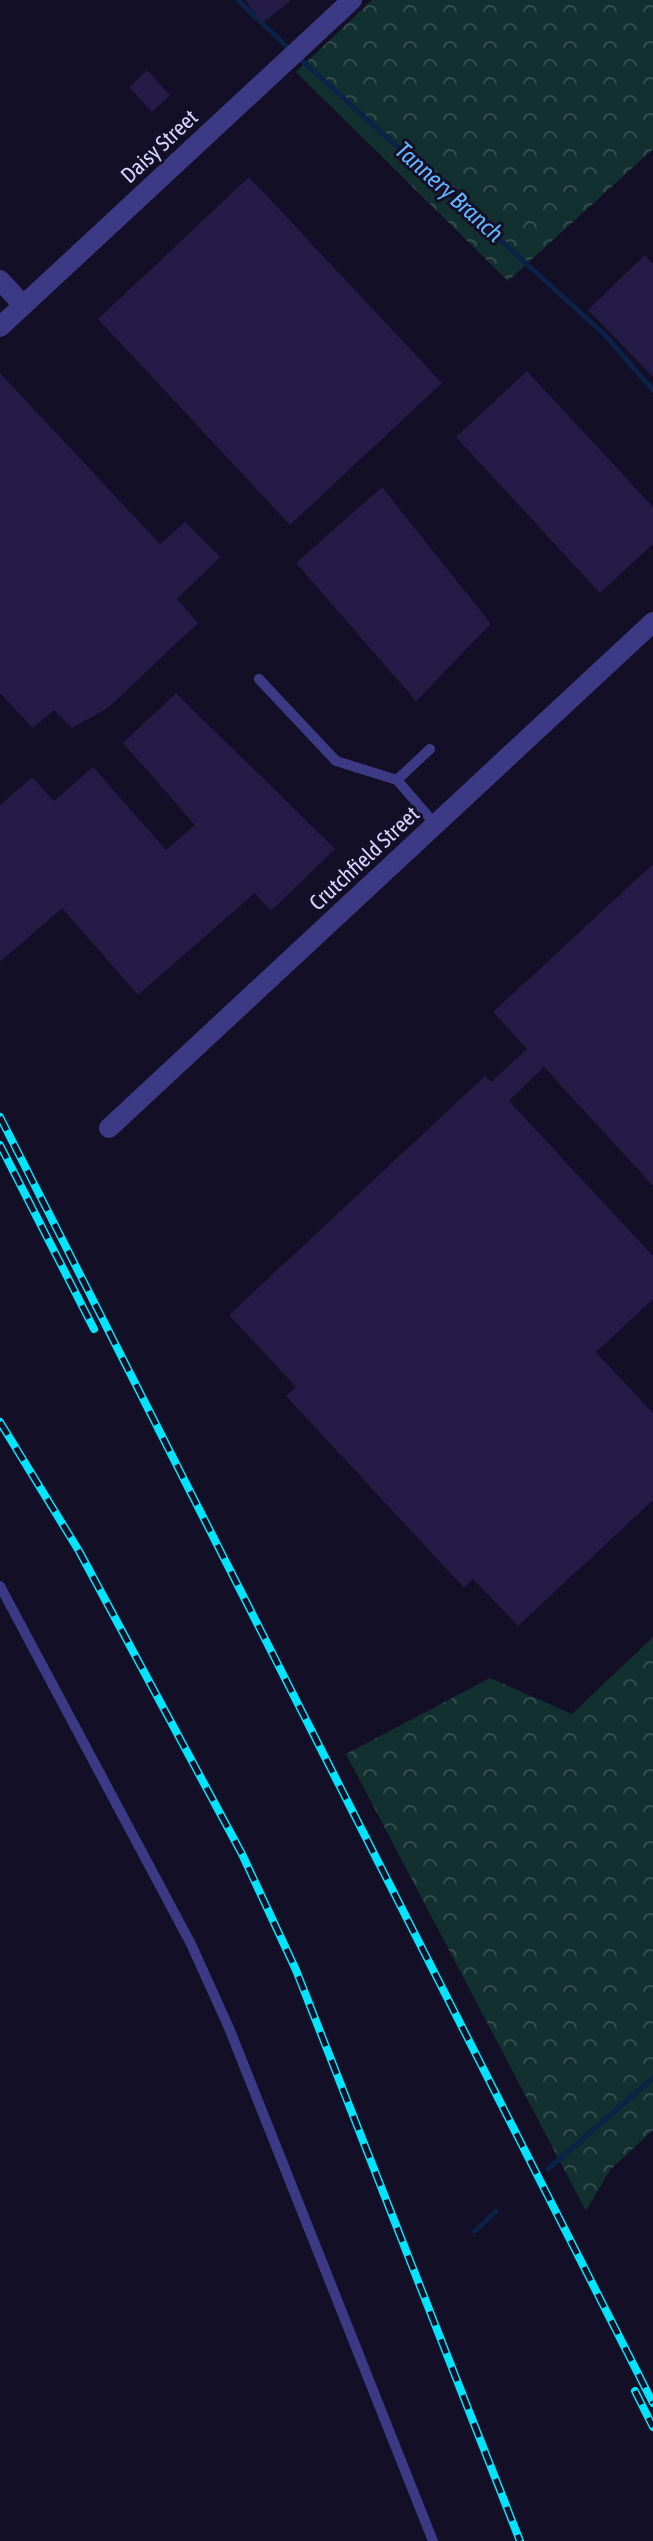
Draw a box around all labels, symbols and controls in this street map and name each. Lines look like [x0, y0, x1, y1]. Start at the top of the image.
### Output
street label: Daisy Street [115, 104, 203, 188]
water label: Tannery Branch [390, 136, 509, 247]
street label: Crutchfield Street [304, 801, 424, 915]

